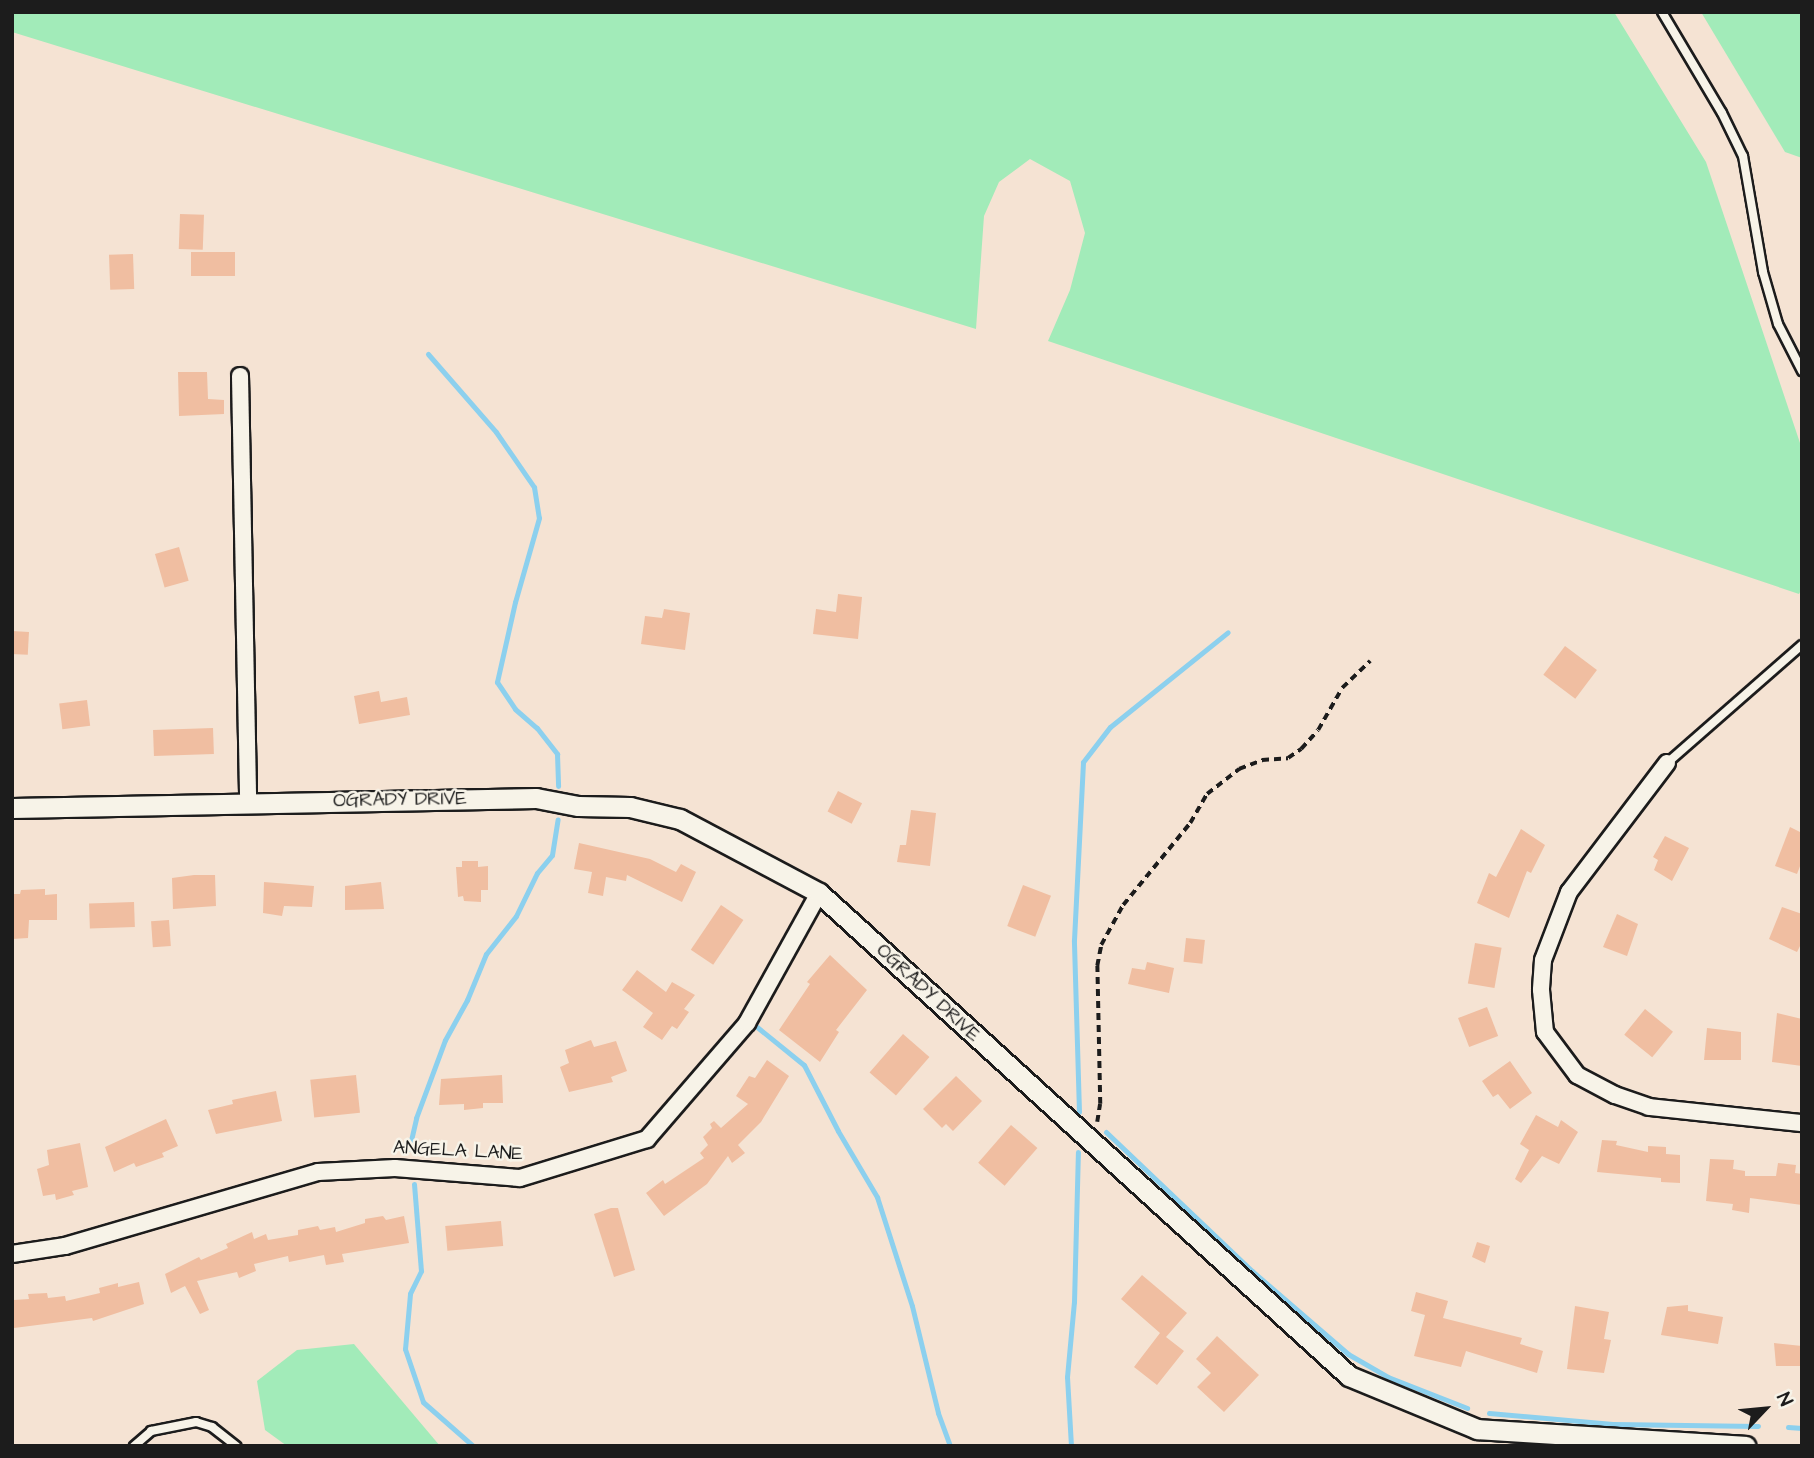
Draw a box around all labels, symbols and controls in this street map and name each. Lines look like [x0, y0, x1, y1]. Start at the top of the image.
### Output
street label: OGRADY DRIVE [333, 787, 467, 813]
street label: OGRADY DRIVE [871, 939, 985, 1047]
street label: ANGELA LANE [393, 1136, 523, 1166]
north arrow [1730, 1374, 1800, 1444]
text: N [1770, 1388, 1799, 1411]

